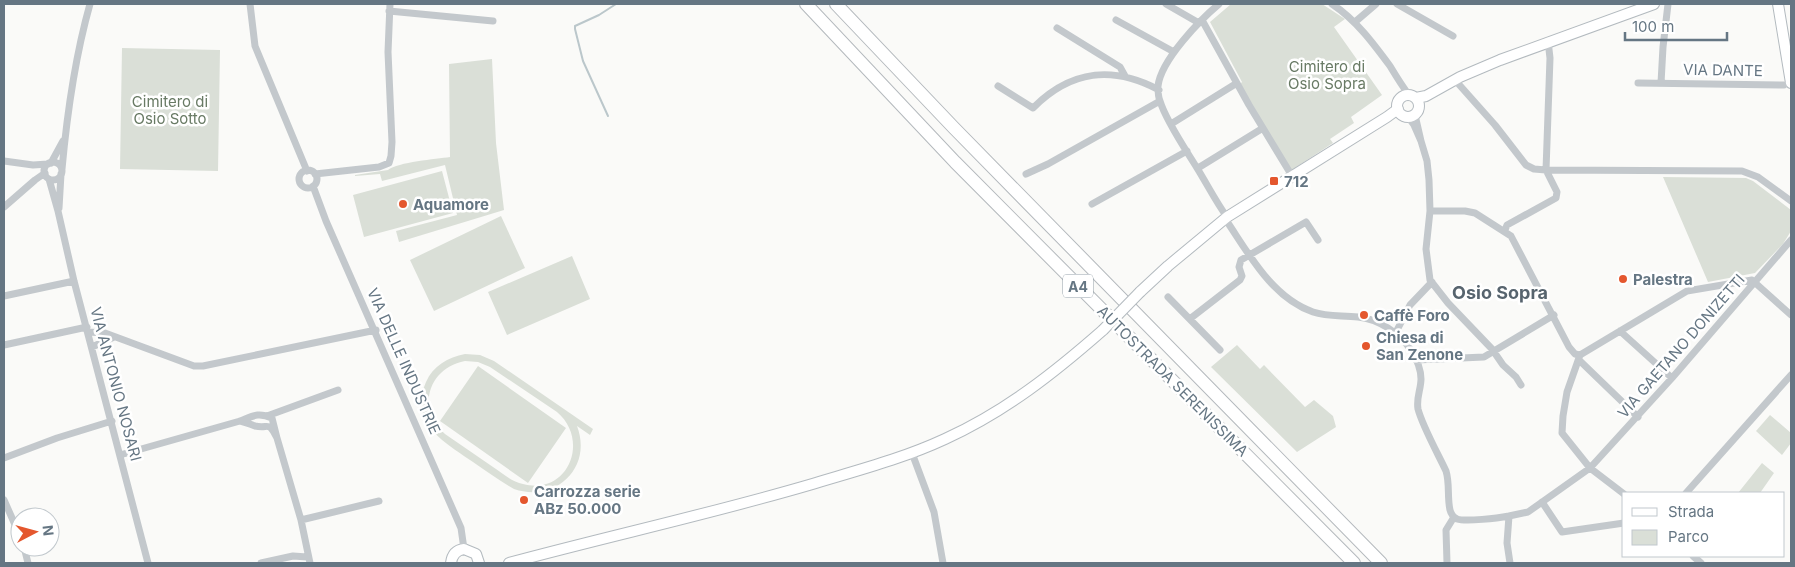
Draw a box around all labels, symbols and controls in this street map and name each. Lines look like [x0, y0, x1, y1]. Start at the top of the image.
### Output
scale bar [1625, 10, 1728, 42]
text: 100 m [1632, 17, 1674, 36]
park label: Cimitero di Osio Sopra [1288, 57, 1366, 93]
street label: VIA DANTE [1683, 60, 1763, 80]
park label: Cimitero di Osio Sotto [132, 92, 208, 128]
place label: 712 [1284, 172, 1309, 191]
marker: 712 [1268, 175, 1280, 187]
place label: Aquamore [413, 195, 489, 214]
marker: Aquamore [397, 198, 409, 210]
street label: VIA GAETANO DONIZETTI [1613, 270, 1749, 422]
place label: Palestra [1633, 270, 1693, 289]
marker: Palestra [1617, 273, 1629, 285]
road number: A4 [1063, 274, 1093, 298]
district label: Osio Sopra [1452, 282, 1548, 303]
street label: VIA DELLE INDUSTRIE [363, 285, 445, 437]
street label: AUTOSTRADA SERENISSIMA [1093, 301, 1253, 461]
street label: VIA ANTONIO NOSARI [86, 305, 146, 463]
place label: Caffè Foro [1374, 306, 1450, 325]
marker: Caffè Foro [1358, 309, 1370, 321]
place label: Chiesa di San Zenone [1376, 328, 1463, 364]
marker: Chiesa di San Zenone [1360, 340, 1372, 352]
place label: Carrozza serie ABz 50.000 [534, 482, 641, 518]
legend [1622, 492, 1785, 557]
marker: Carrozza serie ABz 50.000 [518, 494, 530, 506]
text: Strada [1668, 502, 1714, 521]
north arrow [10, 507, 60, 557]
text: N [39, 524, 57, 537]
text: Parco [1668, 527, 1709, 546]

